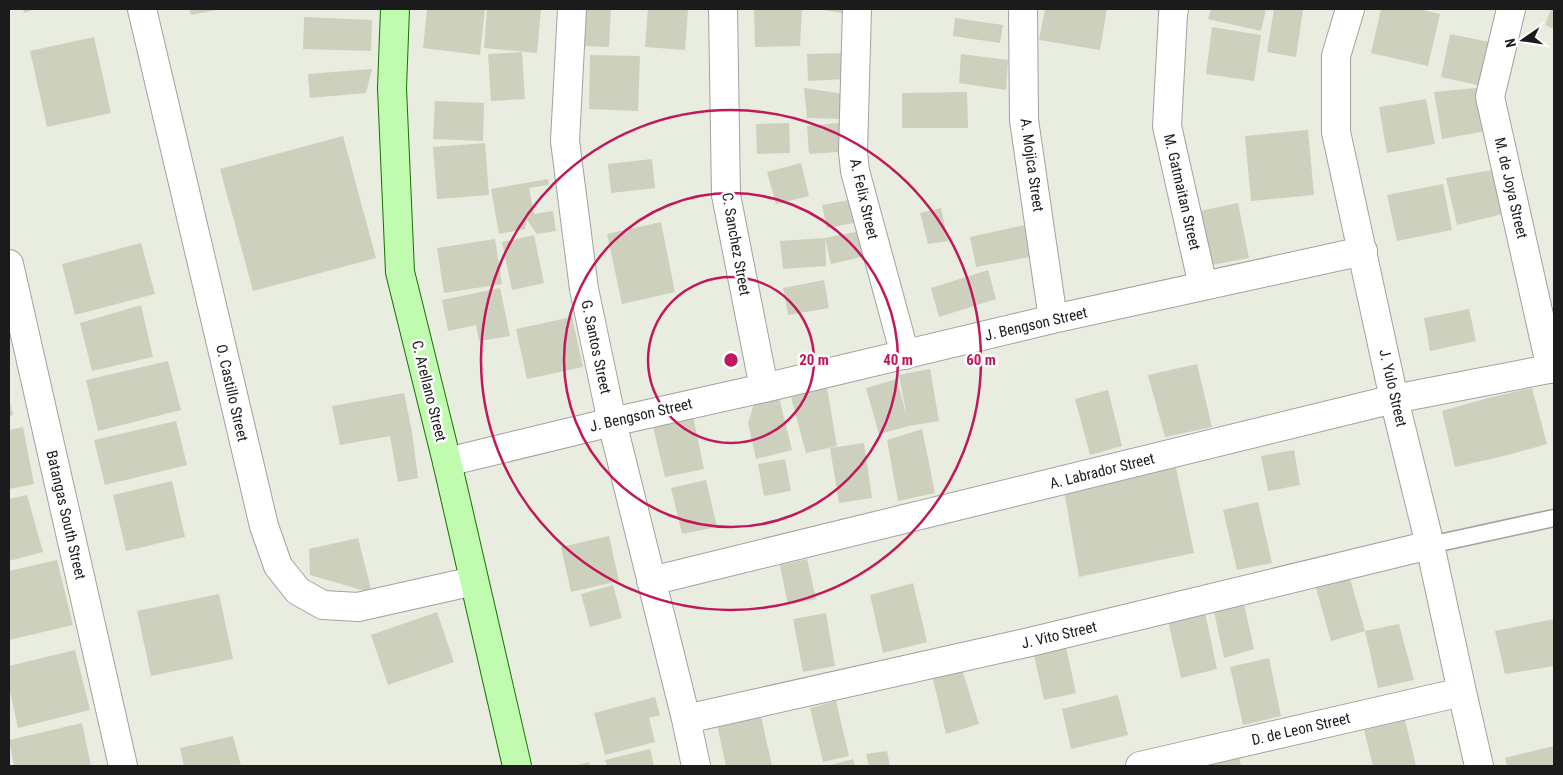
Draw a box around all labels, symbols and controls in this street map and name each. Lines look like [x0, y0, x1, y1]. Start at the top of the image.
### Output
north arrow [1498, 15, 1548, 65]
text: N [1502, 37, 1519, 49]
street label: A. Mojica Street [1017, 117, 1047, 213]
street label: M. Gatmaitan Street [1160, 132, 1204, 252]
street label: M. de Joya Street [1491, 136, 1531, 240]
street label: A. Felix Street [846, 157, 882, 241]
street label: C. Sanchez Street [718, 191, 754, 297]
street label: G. Santos Street [577, 298, 615, 396]
street label: J. Bengson Street [983, 303, 1089, 345]
street label: C. Arellano Street [408, 339, 450, 443]
street label: O. Castillo Street [212, 343, 252, 443]
street label: J. Yulo Street [1375, 347, 1411, 429]
centre of rings [722, 351, 740, 369]
text: 20 m [799, 351, 829, 369]
text: 40 m [883, 351, 913, 369]
text: 60 m [966, 351, 996, 369]
street label: J. Bengson Street [588, 394, 694, 436]
street label: Batangas South Street [42, 449, 90, 581]
street label: A. Labrador Street [1048, 449, 1156, 493]
street label: J. Vito Street [1020, 618, 1098, 652]
street label: D. de Leon Street [1250, 709, 1352, 749]

